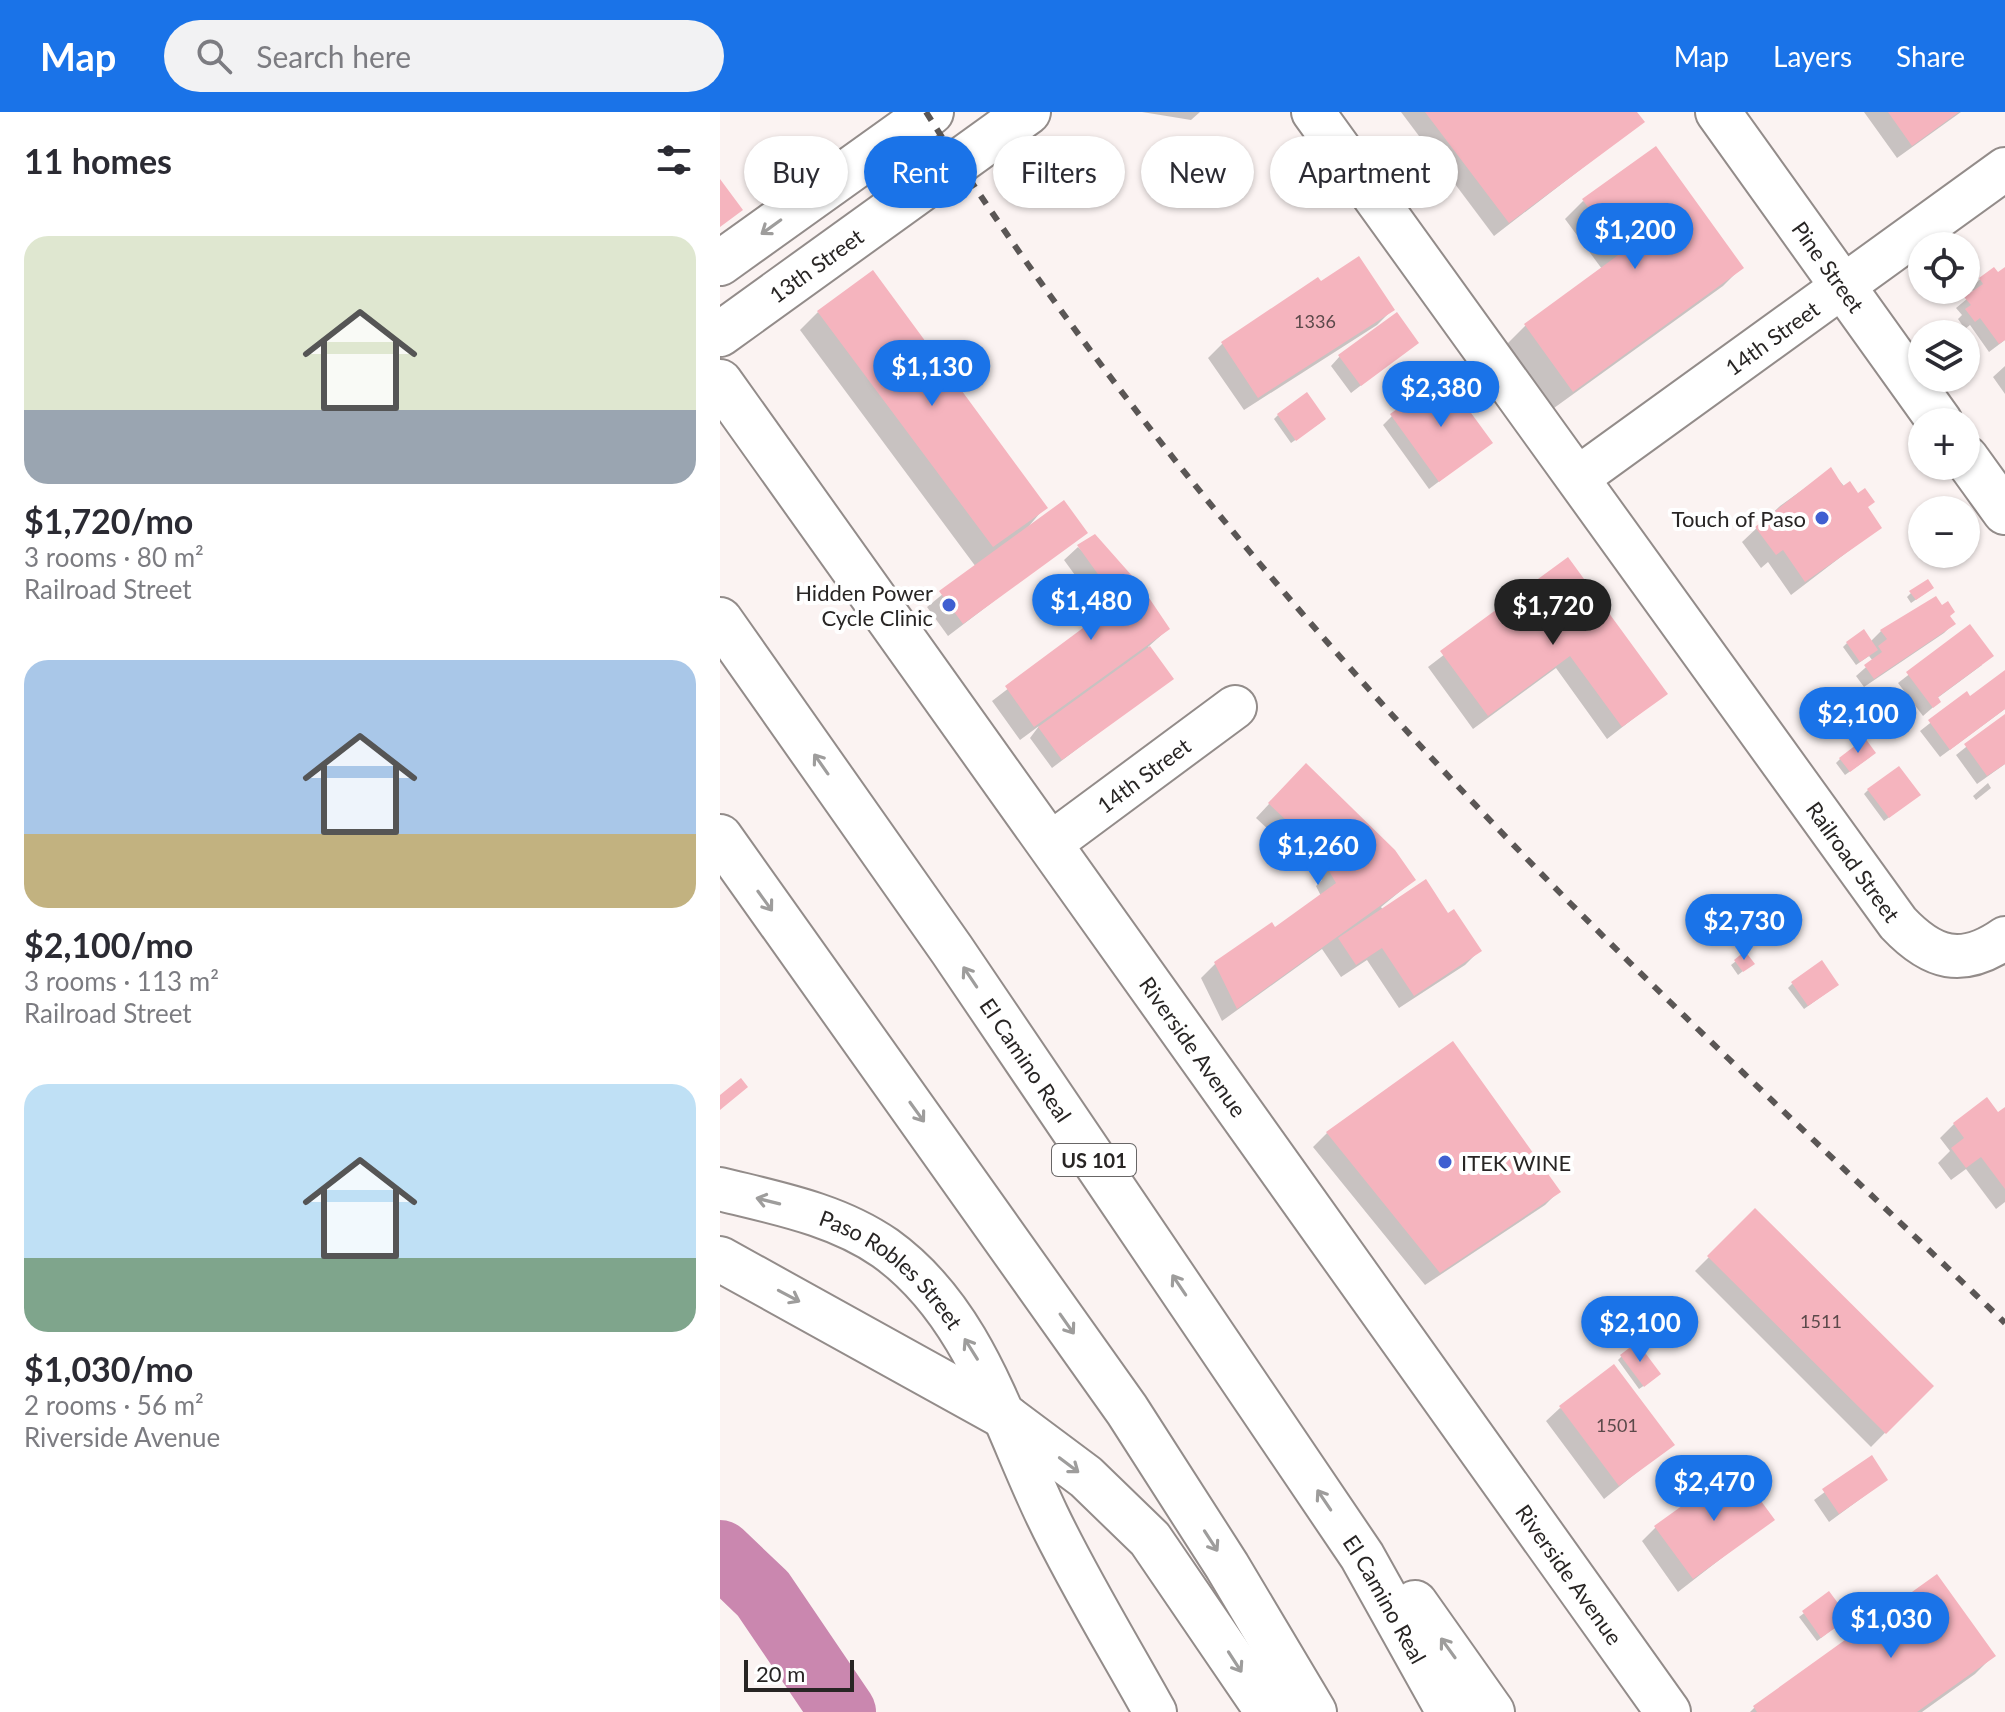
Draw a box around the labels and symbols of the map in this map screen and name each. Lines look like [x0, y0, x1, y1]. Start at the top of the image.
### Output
pin: $1,200 [1570, 203, 1700, 271]
street label: Pine Street [1787, 216, 1871, 317]
one-way arrow [761, 218, 782, 235]
street label: 13th Street [763, 222, 868, 308]
street label: 14th Street [1720, 295, 1824, 381]
house number: 1336 [1294, 310, 1336, 332]
pin: $1,130 [867, 340, 997, 408]
pin: $2,380 [1376, 361, 1506, 429]
place label: Touch of Paso [1672, 505, 1806, 532]
marker: Touch of Paso [1813, 509, 1831, 527]
pin: $1,480 [1026, 574, 1156, 642]
place label: Hidden Power Cycle Clinic [795, 579, 933, 631]
pin: $1,720 [1488, 579, 1618, 647]
marker: Hidden Power Cycle Clinic [940, 596, 958, 614]
pin: $2,100 [1793, 687, 1923, 755]
street label: 14th Street [1091, 732, 1195, 818]
one-way arrow [813, 753, 829, 775]
street label: Railroad Street [1801, 796, 1906, 927]
pin: $1,260 [1253, 819, 1383, 887]
one-way arrow [757, 889, 774, 911]
pin: $2,730 [1679, 894, 1809, 962]
one-way arrow [962, 966, 978, 988]
street label: Riverside Avenue [1134, 971, 1253, 1122]
street label: El Camino Real [975, 993, 1078, 1127]
one-way arrow [908, 1101, 925, 1122]
road number: US 101 [1052, 1144, 1136, 1176]
place label: ITEK WINE [1461, 1149, 1571, 1176]
marker: ITEK WINE [1436, 1153, 1454, 1171]
one-way arrow [756, 1193, 782, 1208]
street label: Paso Robles Street [816, 1203, 969, 1334]
one-way arrow [1171, 1274, 1187, 1296]
one-way arrow [776, 1289, 800, 1304]
pin: $2,100 [1575, 1296, 1705, 1364]
house number: 1511 [1800, 1310, 1842, 1332]
one-way arrow [1059, 1312, 1075, 1335]
one-way arrow [962, 1338, 978, 1361]
house number: 1501 [1596, 1414, 1638, 1436]
pin: $2,470 [1649, 1455, 1779, 1523]
one-way arrow [1058, 1456, 1079, 1473]
one-way arrow [1316, 1489, 1332, 1512]
street label: Riverside Avenue [1511, 1499, 1629, 1650]
one-way arrow [1203, 1529, 1219, 1551]
street label: El Camino Real [1338, 1529, 1433, 1668]
pin: $1,030 [1826, 1592, 1956, 1660]
one-way arrow [1440, 1637, 1456, 1659]
one-way arrow [1227, 1651, 1244, 1673]
scale bar [744, 1656, 854, 1692]

